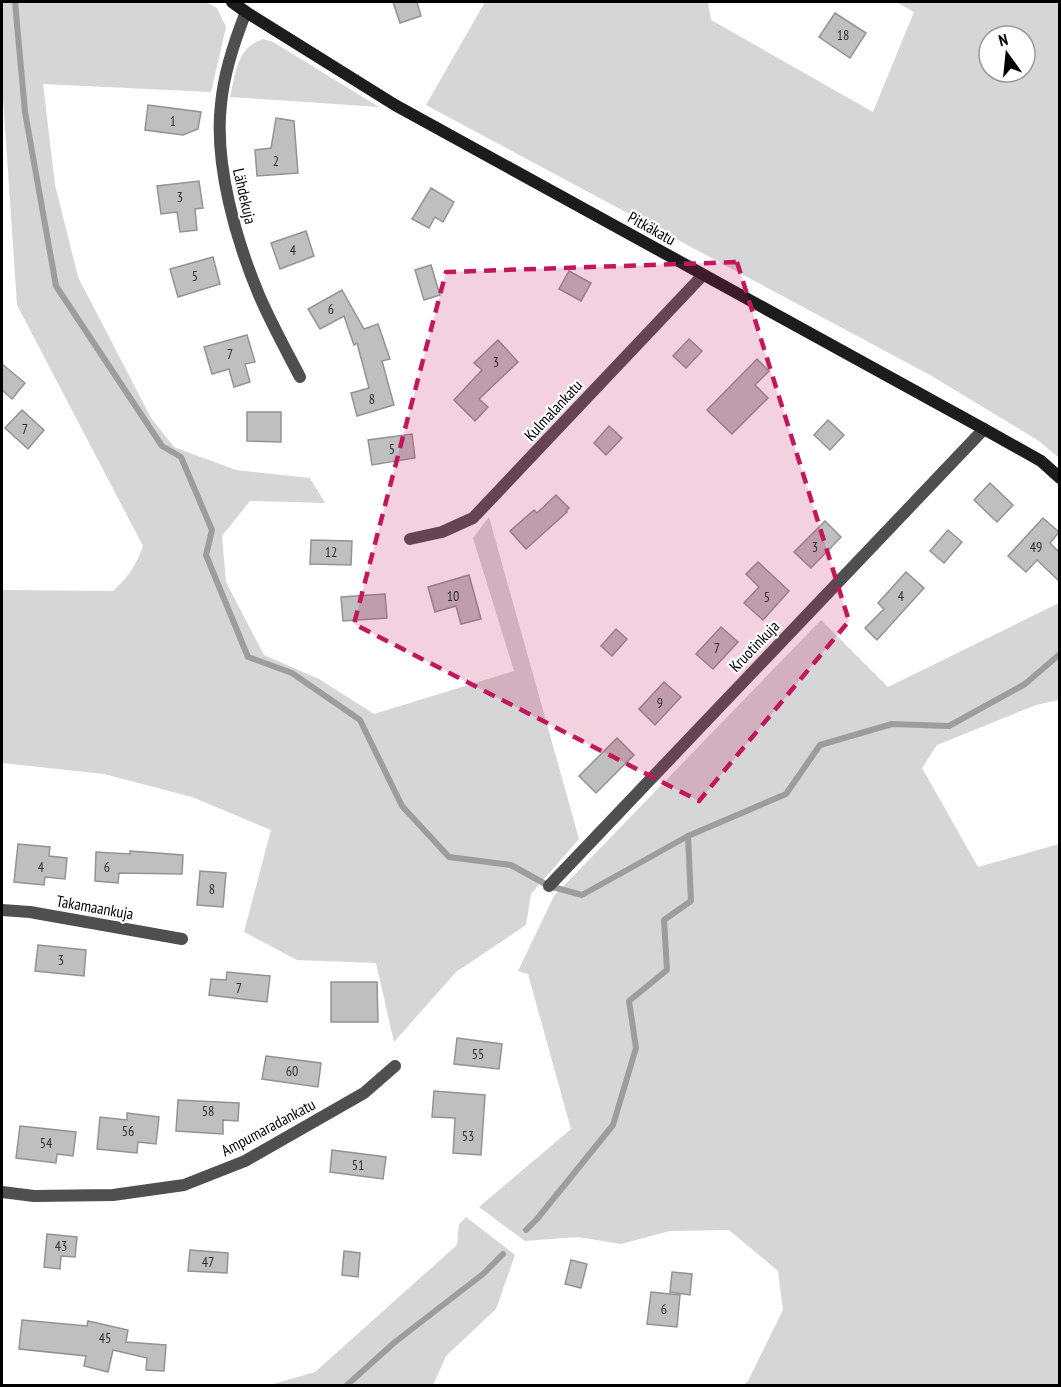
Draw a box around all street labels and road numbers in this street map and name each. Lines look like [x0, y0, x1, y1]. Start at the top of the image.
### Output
street label: Lähdekuja [229, 166, 261, 226]
street label: Pitkäkatu [625, 207, 679, 249]
street label: Kulmalankatu [520, 375, 586, 445]
street label: Kruotinkuja [725, 616, 783, 676]
street label: Takamaankuja [55, 890, 135, 924]
street label: Ampumaradankatu [217, 1094, 319, 1160]

